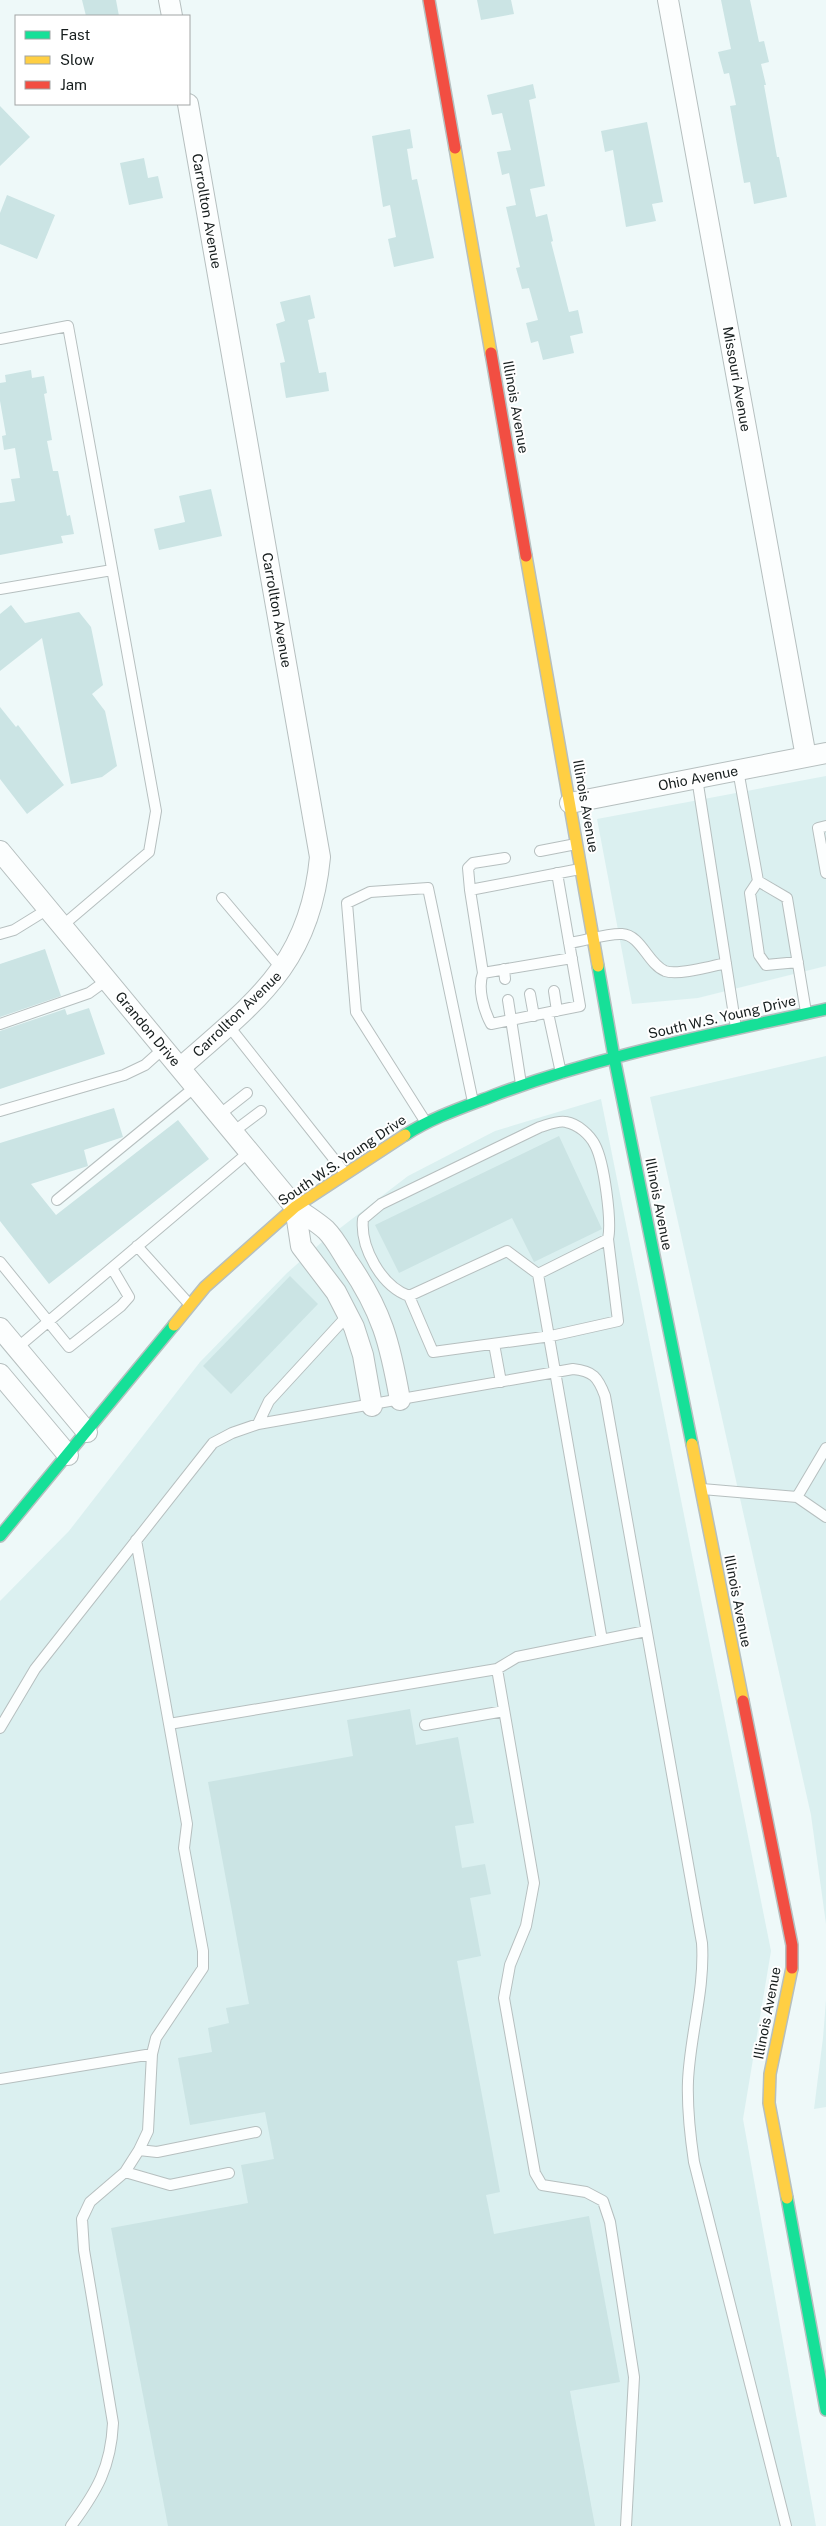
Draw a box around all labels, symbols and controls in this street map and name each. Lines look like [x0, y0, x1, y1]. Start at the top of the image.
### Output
legend [15, 15, 190, 105]
text: Fast [60, 26, 90, 43]
text: Slow [60, 51, 95, 68]
text: Jam [60, 76, 87, 93]
street label: Carrollton Avenue [189, 152, 225, 270]
street label: Missouri Avenue [720, 325, 754, 433]
street label: Illinois Avenue [500, 359, 532, 455]
street label: Carrollton Avenue [259, 551, 295, 669]
street label: Illinois Avenue [570, 758, 602, 854]
street label: Ohio Avenue [657, 762, 739, 794]
street label: Carrollton Avenue [190, 968, 285, 1060]
street label: Grandon Drive [112, 988, 184, 1070]
street label: South W.S. Young Drive [647, 992, 797, 1042]
street label: South W.S. Young Drive [275, 1111, 409, 1209]
street label: Illinois Avenue [642, 1156, 676, 1252]
street label: Illinois Avenue [721, 1553, 755, 1649]
street label: Illinois Avenue [750, 1965, 784, 2061]

